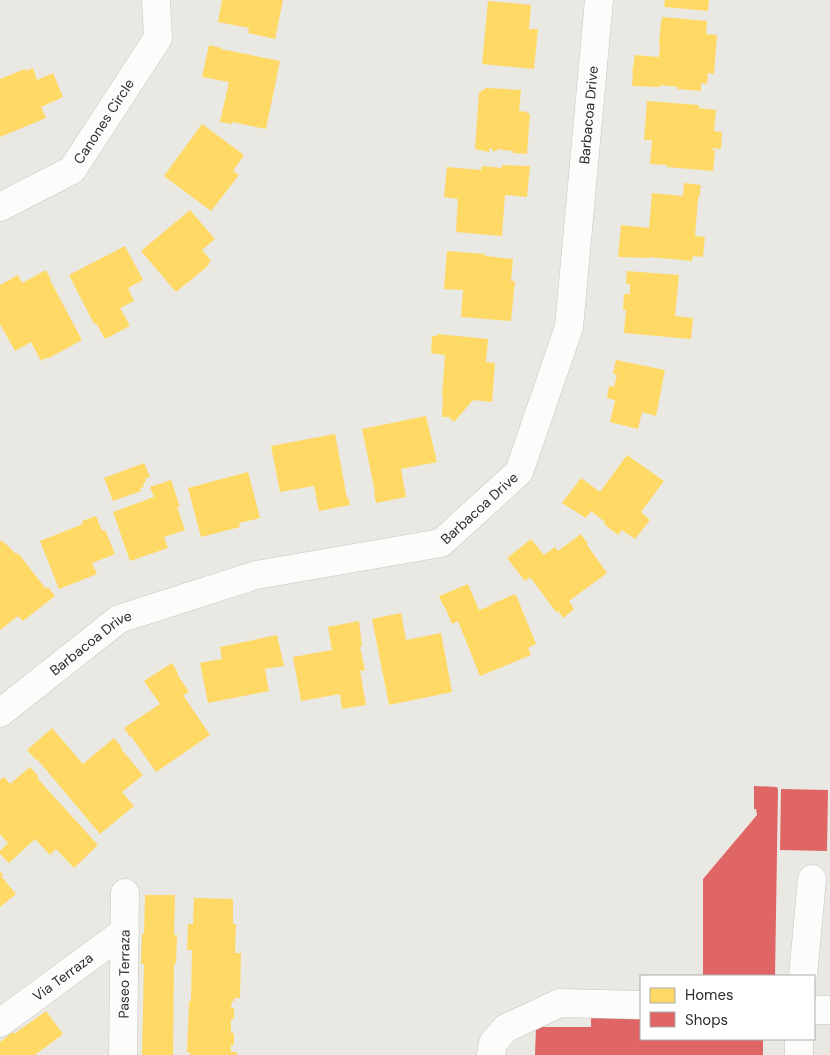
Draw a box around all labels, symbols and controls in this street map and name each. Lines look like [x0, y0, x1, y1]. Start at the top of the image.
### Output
street label: Barbacoa Drive [575, 65, 602, 165]
street label: Canones Circle [69, 75, 138, 167]
street label: Barbacoa Drive [437, 468, 522, 548]
street label: Barbacoa Drive [46, 607, 134, 679]
street label: Paseo Terraza [114, 929, 134, 1019]
street label: Via Terraza [29, 949, 97, 1005]
legend [640, 975, 815, 1040]
text: Homes [685, 985, 734, 1005]
text: Shops [685, 1010, 728, 1030]

